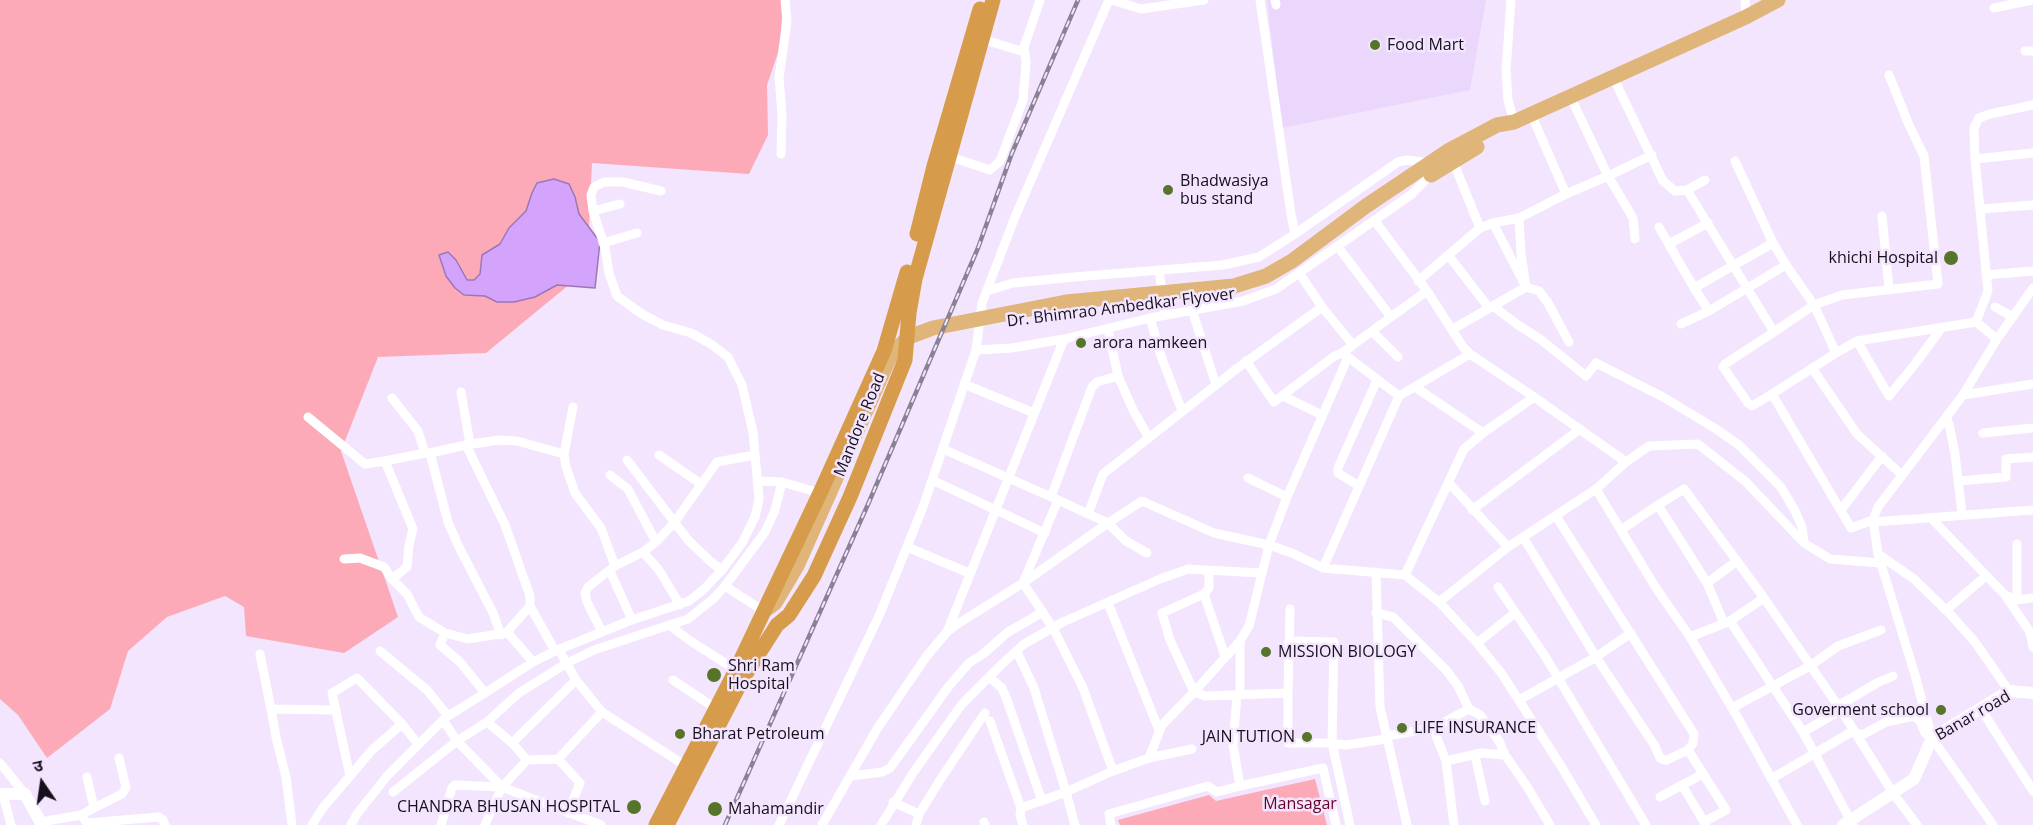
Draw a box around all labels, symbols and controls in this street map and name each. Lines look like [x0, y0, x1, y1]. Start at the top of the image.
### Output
place label: Food Mart [1387, 35, 1464, 55]
marker: Food Mart [1368, 38, 1382, 52]
place label: Bhadwasiya bus stand [1180, 171, 1269, 209]
marker: Bhadwasiya bus stand [1161, 183, 1175, 197]
place label: khichi Hospital [1829, 248, 1938, 268]
marker: khichi Hospital [1942, 249, 1960, 267]
street label: Dr. Bhimrao Ambedkar Flyover [1006, 284, 1236, 332]
place label: arora namkeen [1093, 333, 1207, 353]
marker: arora namkeen [1074, 336, 1088, 350]
street label: Mandore Road [830, 370, 890, 480]
place label: MISSION BIOLOGY [1278, 642, 1416, 662]
marker: MISSION BIOLOGY [1259, 645, 1273, 659]
place label: Shri Ram Hospital [728, 656, 795, 694]
marker: Shri Ram Hospital [705, 666, 723, 684]
street label: Banar road [1932, 687, 2014, 745]
place label: Goverment school [1792, 700, 1929, 720]
marker: Goverment school [1934, 703, 1948, 717]
place label: LIFE INSURANCE [1414, 718, 1536, 738]
marker: LIFE INSURANCE [1395, 721, 1409, 735]
place label: Bharat Petroleum [692, 724, 824, 744]
marker: Bharat Petroleum [673, 727, 687, 741]
place label: JAIN TUTION [1202, 727, 1295, 747]
marker: JAIN TUTION [1300, 730, 1314, 744]
north arrow [12, 753, 72, 813]
text: उ [31, 754, 45, 777]
park label: Mansagar [1263, 794, 1337, 814]
place label: CHANDRA BHUSAN HOSPITAL [397, 797, 620, 817]
marker: CHANDRA BHUSAN HOSPITAL [625, 798, 643, 816]
place label: Mahamandir [728, 799, 824, 819]
marker: Mahamandir [706, 800, 724, 818]

